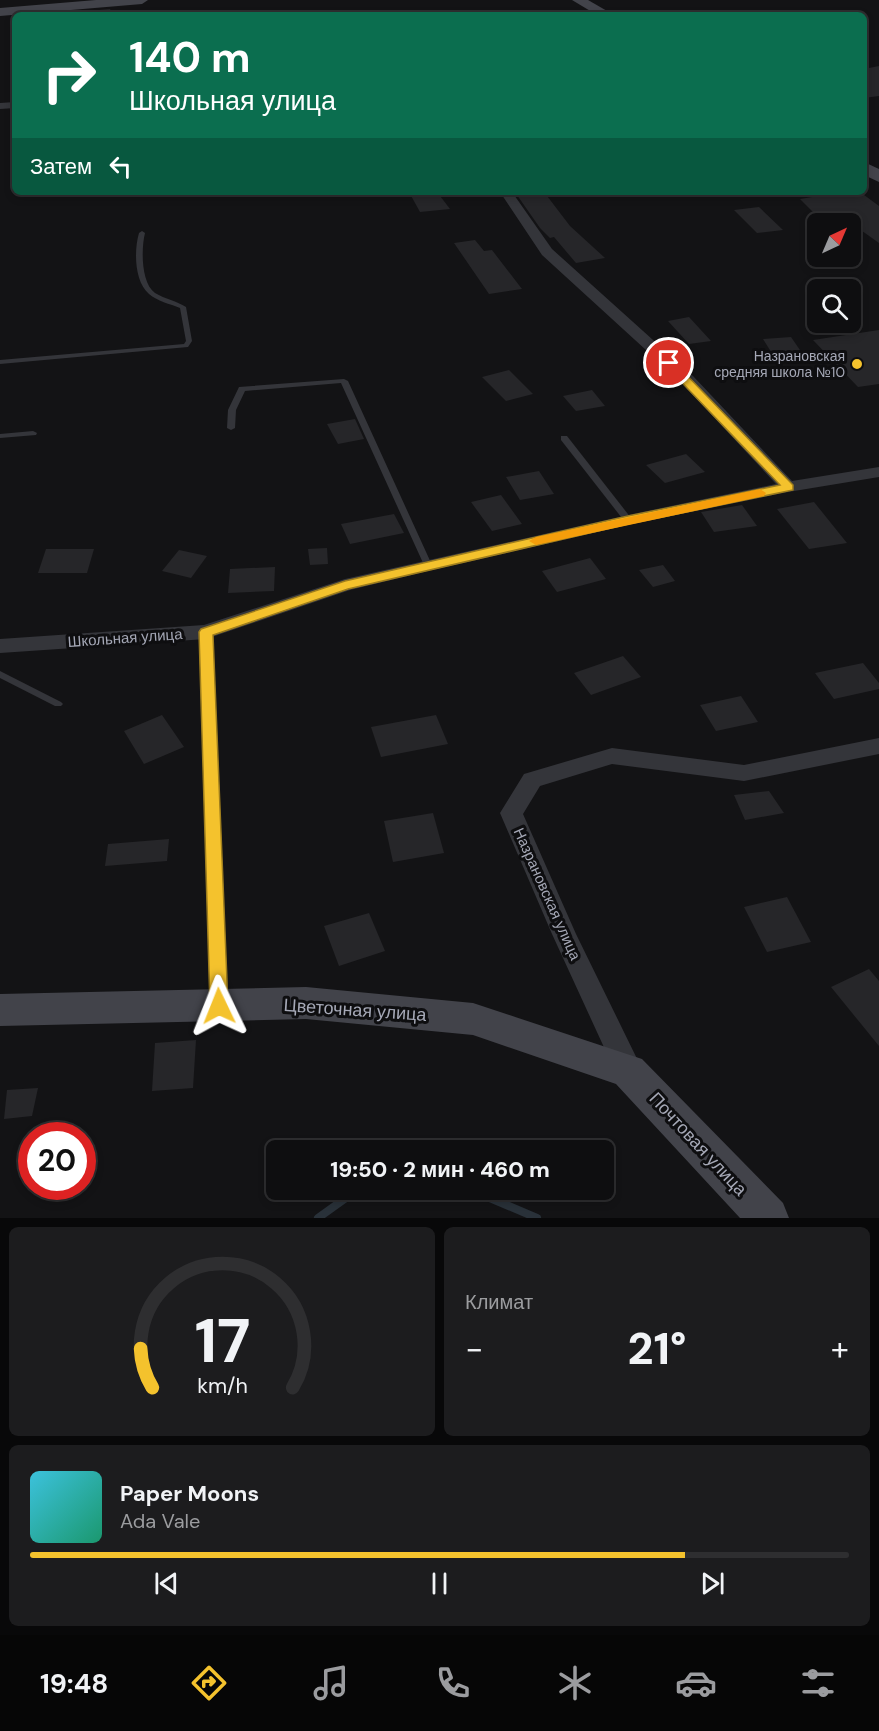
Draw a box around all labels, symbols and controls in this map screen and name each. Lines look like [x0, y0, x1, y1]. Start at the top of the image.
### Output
text: 140 m [129, 30, 251, 85]
icon: right [30, 36, 108, 114]
text: Школьная улица [129, 83, 336, 118]
icon: left [104, 150, 137, 183]
text: Затем [30, 152, 92, 181]
north arrow [807, 213, 861, 267]
map controls [807, 213, 861, 333]
button: search [807, 279, 861, 333]
pin [643, 337, 694, 388]
icon: arrive [652, 346, 685, 379]
place label: Назрановская средняя школа №10 [714, 347, 845, 381]
marker: Назрановская средняя школа №10 [850, 357, 864, 371]
street label: Школьная улица [67, 624, 184, 652]
street label: Назрановская улица [509, 825, 586, 964]
position arrow [187, 974, 251, 1038]
street label: Цветочная улица [283, 993, 428, 1027]
street label: Почтовая улица [644, 1087, 753, 1202]
speed limit sign: 20 [18, 1122, 96, 1200]
text: 19:50 · 2 мин · 460 m [330, 1155, 550, 1184]
text: Климат [465, 1289, 533, 1315]
text: 17 [194, 1300, 250, 1381]
text: 21° [627, 1319, 687, 1378]
text: − [465, 1327, 483, 1370]
text: + [831, 1327, 849, 1370]
text: km/h [197, 1373, 247, 1401]
text: Paper Moons [120, 1479, 259, 1508]
text: Ada Vale [120, 1508, 200, 1534]
icon: previous [150, 1567, 183, 1600]
icon: pause [423, 1567, 456, 1600]
icon: next [696, 1567, 729, 1600]
icon: directions [188, 1662, 230, 1704]
icon: music [310, 1662, 352, 1704]
icon: phone [432, 1662, 474, 1704]
icon: climate [554, 1662, 596, 1704]
icon: car [675, 1662, 717, 1704]
icon: filters [797, 1662, 839, 1704]
text: 19:48 [40, 1666, 108, 1701]

